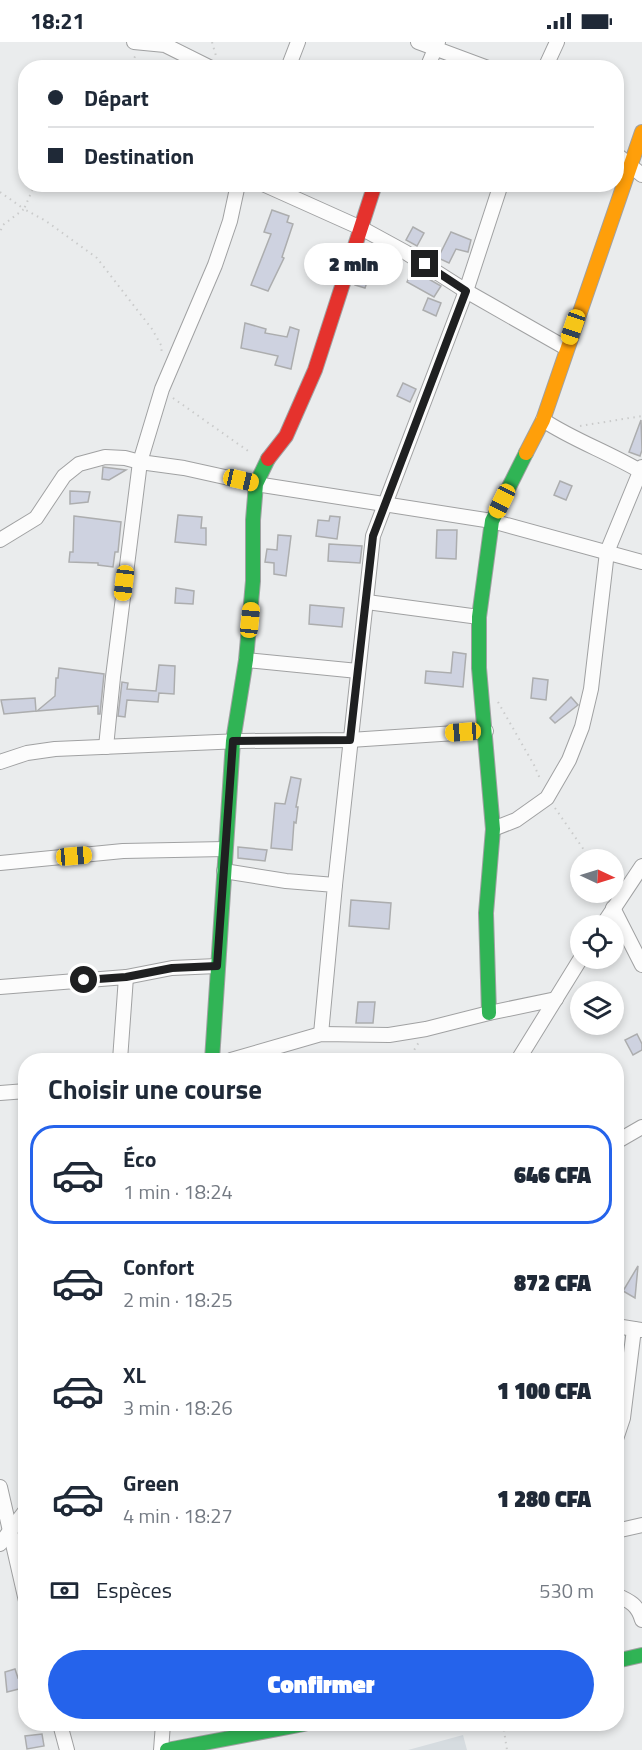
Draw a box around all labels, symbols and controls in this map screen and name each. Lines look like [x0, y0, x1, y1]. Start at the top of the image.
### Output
text: 18:21 [30, 4, 85, 38]
text: Départ [84, 81, 149, 115]
text: Destination [84, 139, 194, 173]
callout: 2 min [305, 243, 404, 285]
text: 2 min [329, 248, 378, 279]
route end [411, 250, 438, 277]
car [559, 307, 587, 347]
car [221, 467, 261, 493]
car [486, 481, 518, 521]
car [113, 564, 135, 602]
car [239, 601, 261, 639]
car [444, 722, 482, 742]
car [55, 845, 93, 867]
north arrow [570, 849, 624, 903]
map controls [570, 849, 624, 1035]
button: locate [570, 915, 624, 969]
route start [70, 966, 97, 993]
button: layers [570, 981, 624, 1035]
text: Choisir une course [48, 1068, 262, 1109]
text: Éco [123, 1142, 156, 1176]
icon: car [51, 1148, 105, 1202]
text: 646 CFA [514, 1158, 591, 1192]
text: 1 min · 18:24 [123, 1176, 233, 1207]
text: Confort [123, 1250, 194, 1284]
icon: car [51, 1256, 105, 1310]
text: 872 CFA [514, 1266, 591, 1300]
text: 2 min · 18:25 [123, 1284, 233, 1315]
text: XL [123, 1358, 146, 1392]
icon: car [51, 1364, 105, 1418]
text: 1 100 CFA [497, 1374, 591, 1408]
text: 3 min · 18:26 [123, 1392, 233, 1423]
text: Green [123, 1466, 179, 1500]
icon: car [51, 1472, 105, 1526]
text: 1 280 CFA [497, 1482, 591, 1516]
text: 4 min · 18:27 [123, 1500, 233, 1531]
text: Espèces [96, 1573, 172, 1607]
icon: cash [48, 1574, 81, 1607]
text: 530 m [539, 1575, 594, 1606]
button: Confirmer [48, 1650, 594, 1719]

